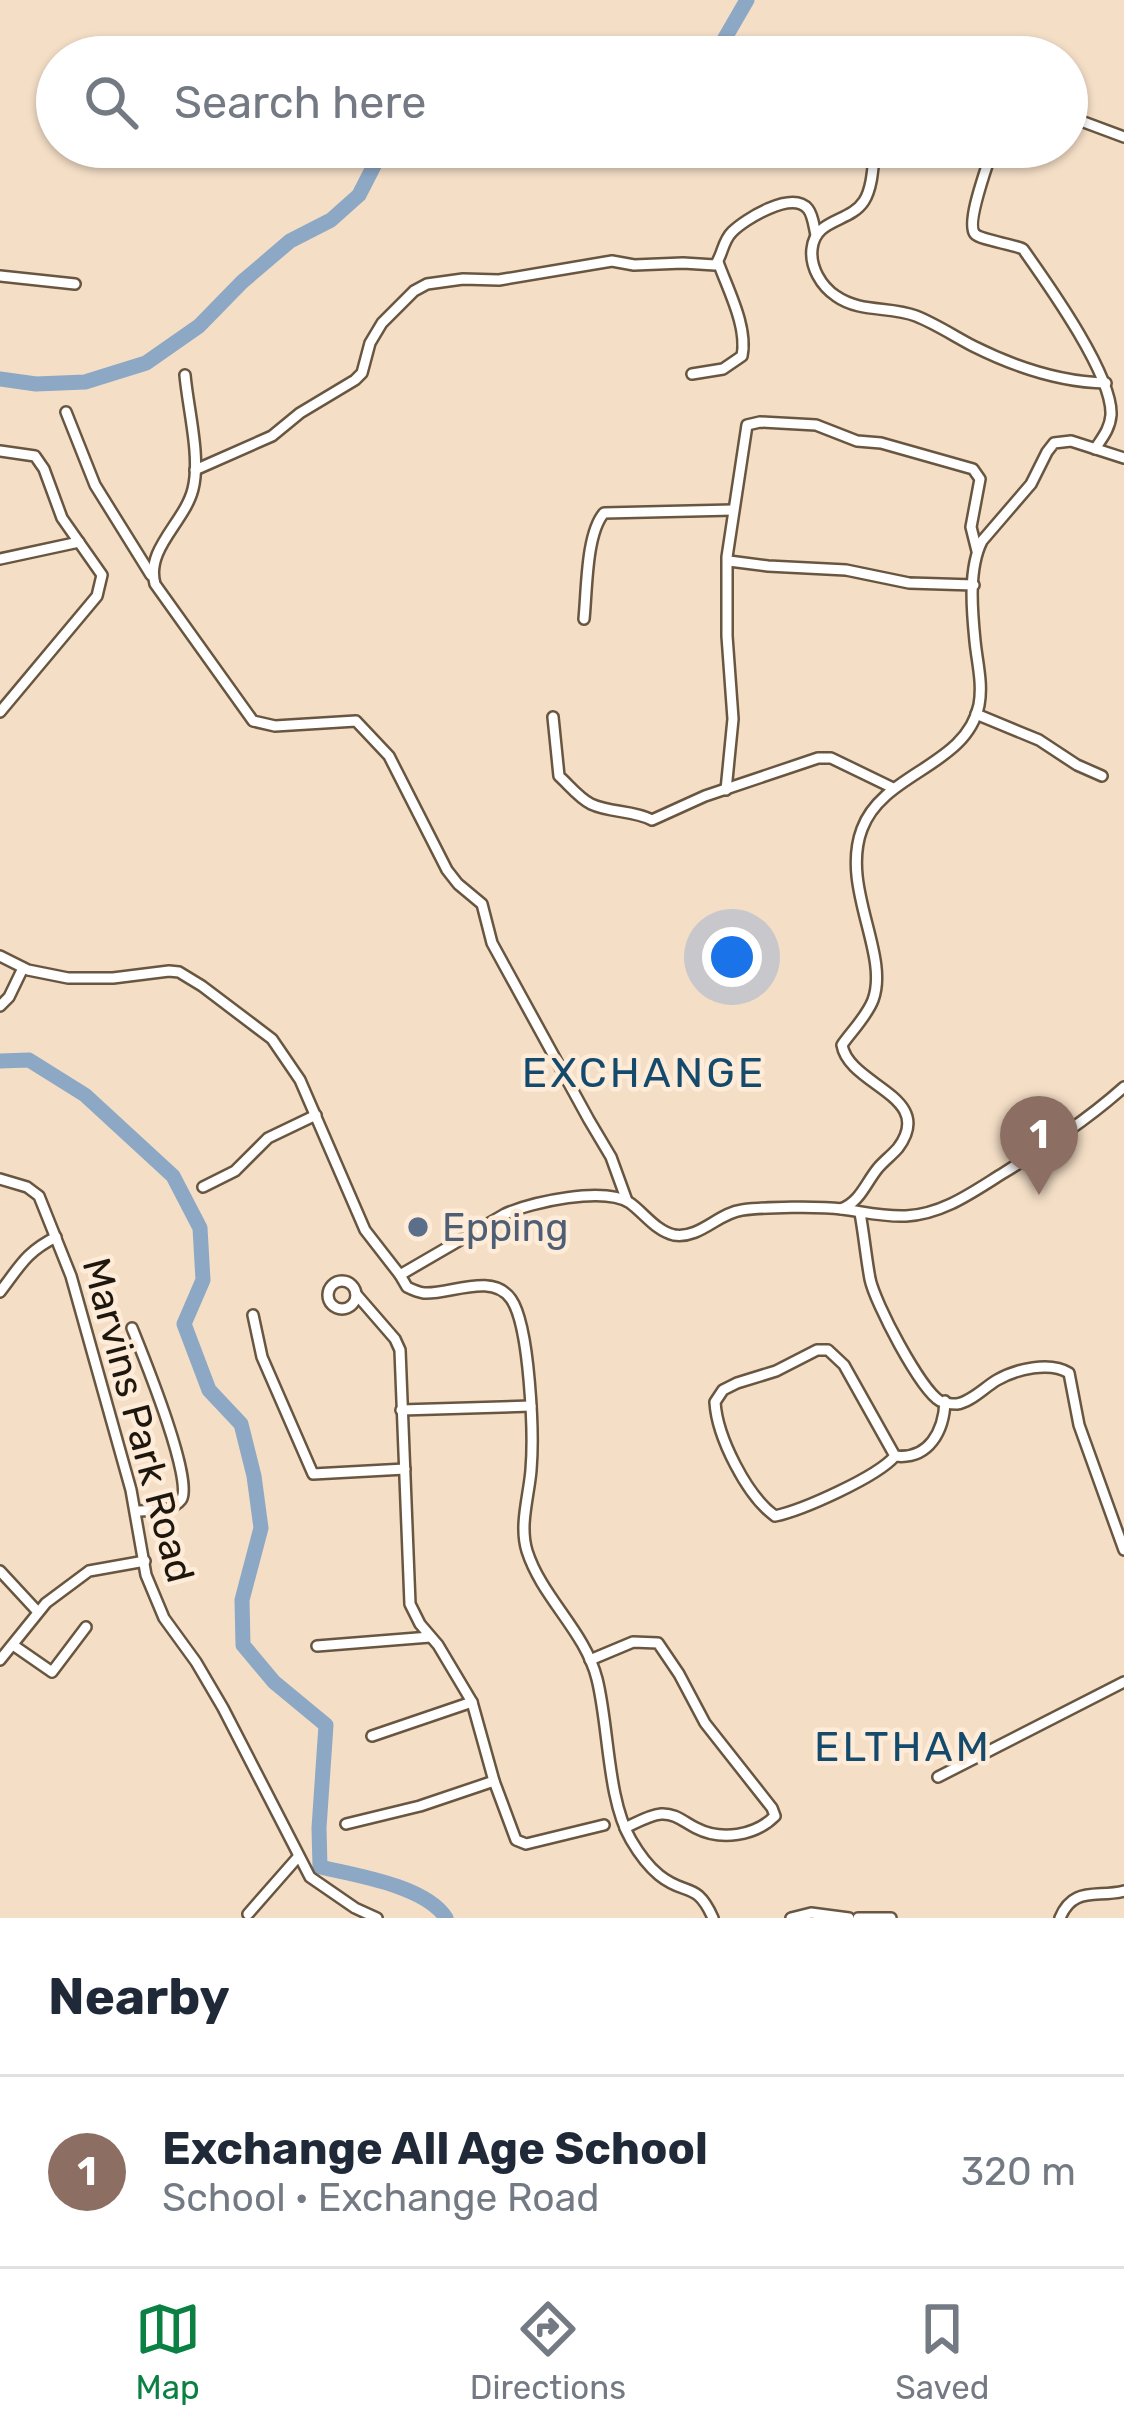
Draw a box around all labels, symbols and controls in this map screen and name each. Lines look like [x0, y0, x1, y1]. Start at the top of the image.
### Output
search box [36, 36, 1088, 168]
icon: search [78, 69, 144, 135]
text: Search here [174, 76, 426, 129]
your location [702, 927, 762, 987]
district label: EXCHANGE [522, 1048, 766, 1098]
pin: 1 [1000, 1096, 1078, 1195]
place label: Epping [442, 1205, 568, 1251]
marker: Epping [405, 1214, 431, 1240]
street label: Marvins Park Road [73, 1253, 203, 1588]
district label: ELTHAM [814, 1722, 992, 1772]
text: Nearby [48, 1966, 230, 2027]
text: Exchange All Age School [162, 2122, 708, 2175]
text: 1 [77, 2149, 97, 2195]
text: 320 m [961, 2149, 1076, 2195]
text: School · Exchange Road [162, 2175, 599, 2221]
tab: Map [135, 2296, 201, 2407]
tab: Directions [470, 2296, 626, 2407]
tab: Saved [895, 2296, 989, 2407]

